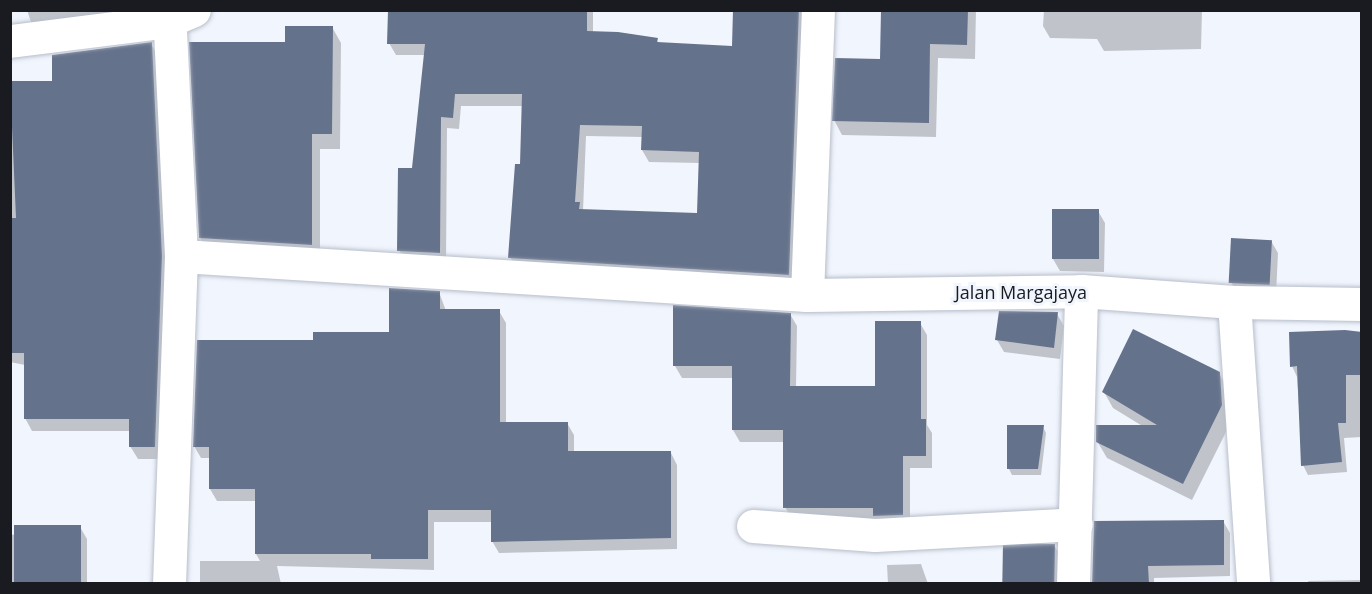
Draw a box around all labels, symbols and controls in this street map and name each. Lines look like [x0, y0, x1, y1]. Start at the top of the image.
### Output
street label: Jalan Margajaya [955, 281, 1087, 303]

